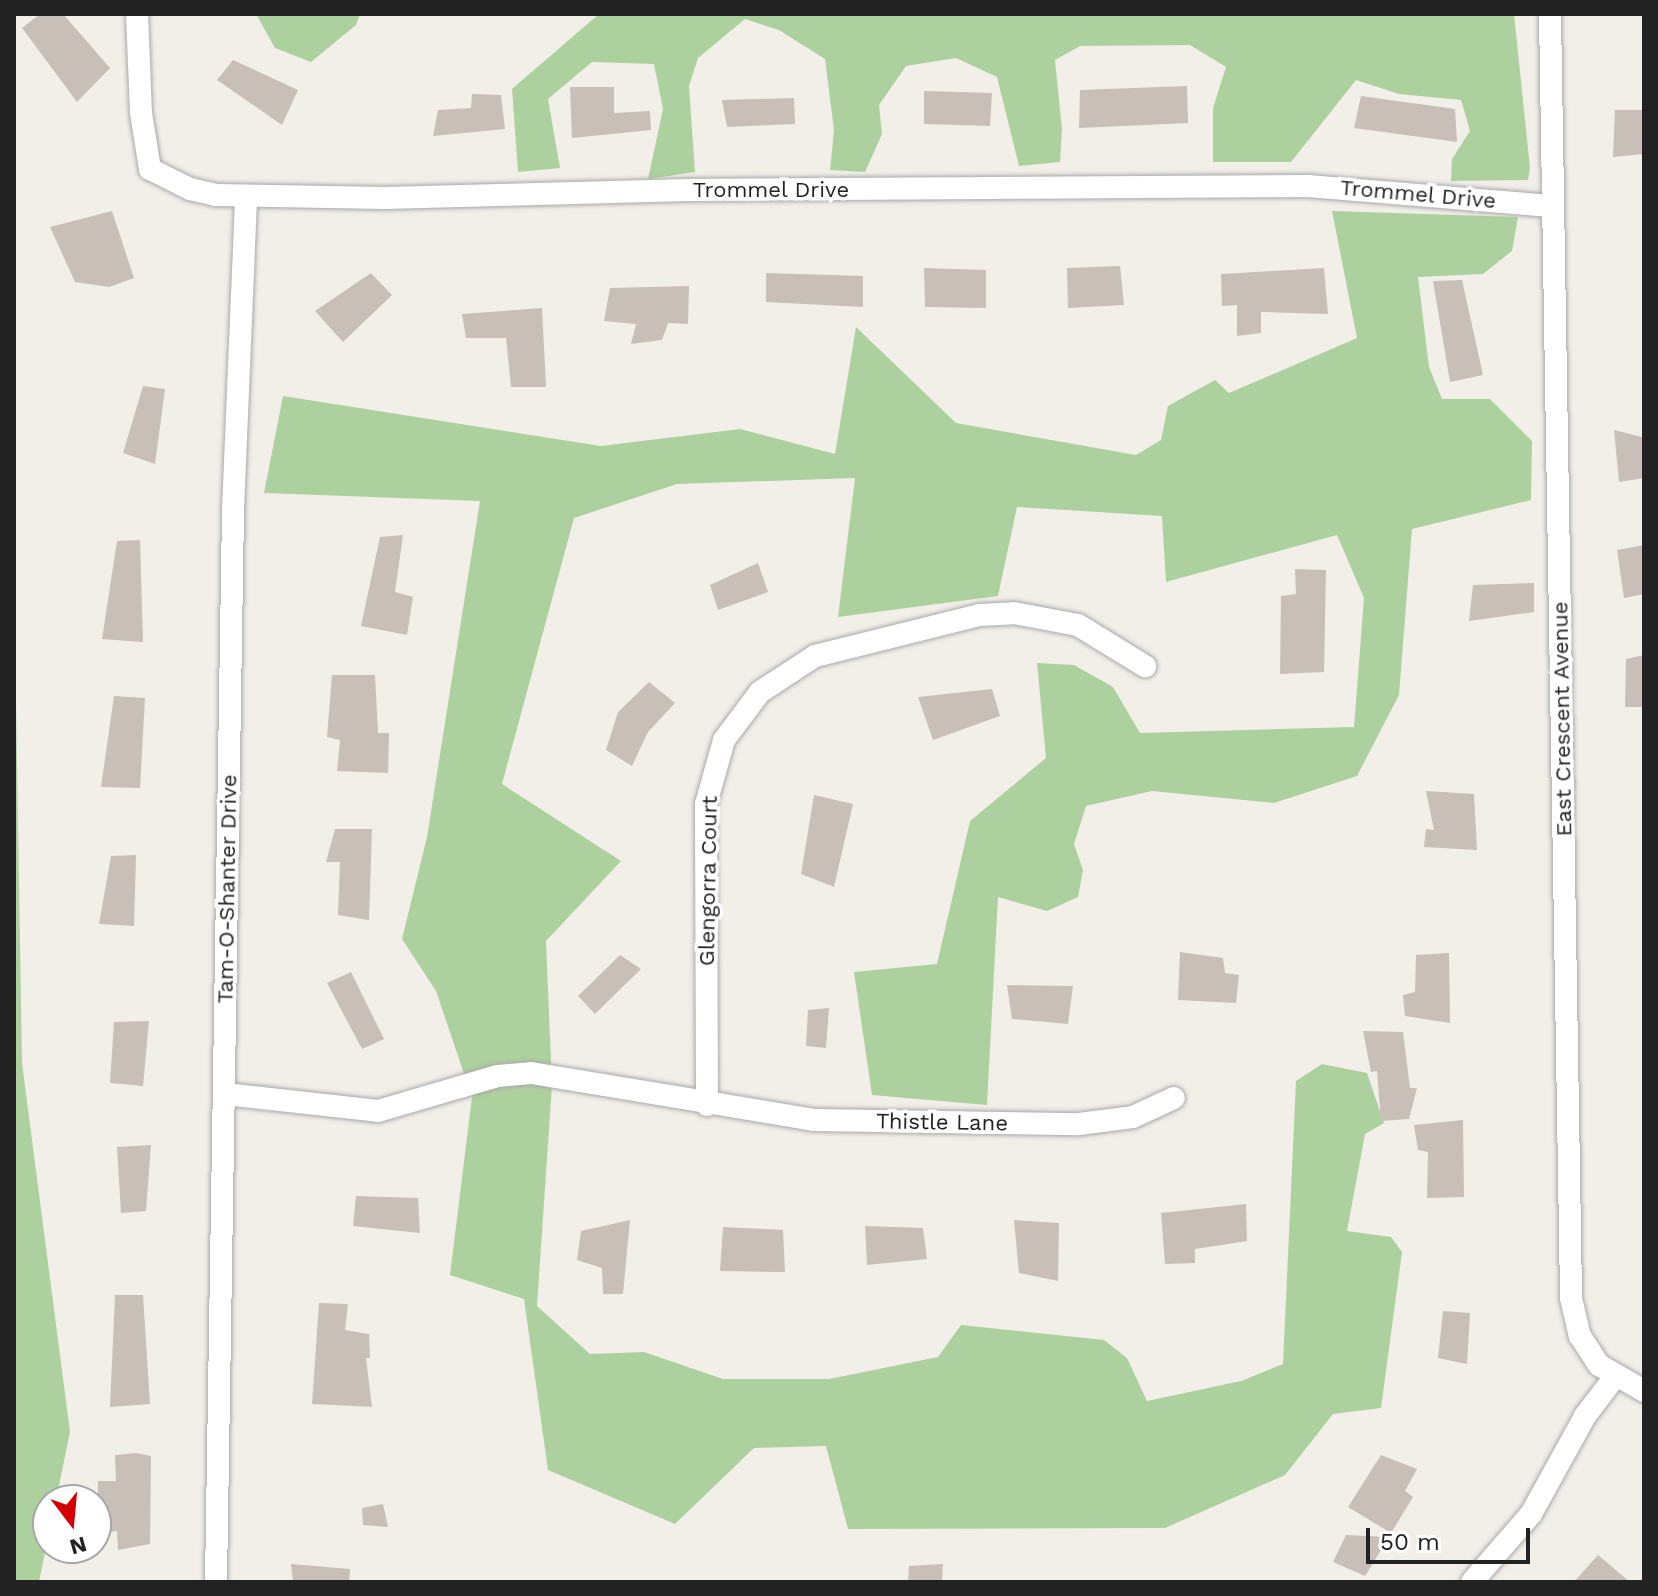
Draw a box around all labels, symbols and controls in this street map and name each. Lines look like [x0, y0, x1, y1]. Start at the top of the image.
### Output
street label: Trommel Drive [1339, 174, 1497, 214]
street label: Trommel Drive [692, 177, 850, 203]
street label: East Crescent Avenue [1547, 601, 1577, 837]
street label: Tam-O-Shanter Drive [212, 774, 242, 1004]
street label: Glengorra Court [693, 795, 723, 967]
street label: Thistle Lane [876, 1108, 1008, 1136]
north arrow [32, 1484, 112, 1564]
scale bar [1370, 1512, 1534, 1562]
text: 50 m [1380, 1528, 1440, 1556]
text: N [67, 1531, 89, 1560]

